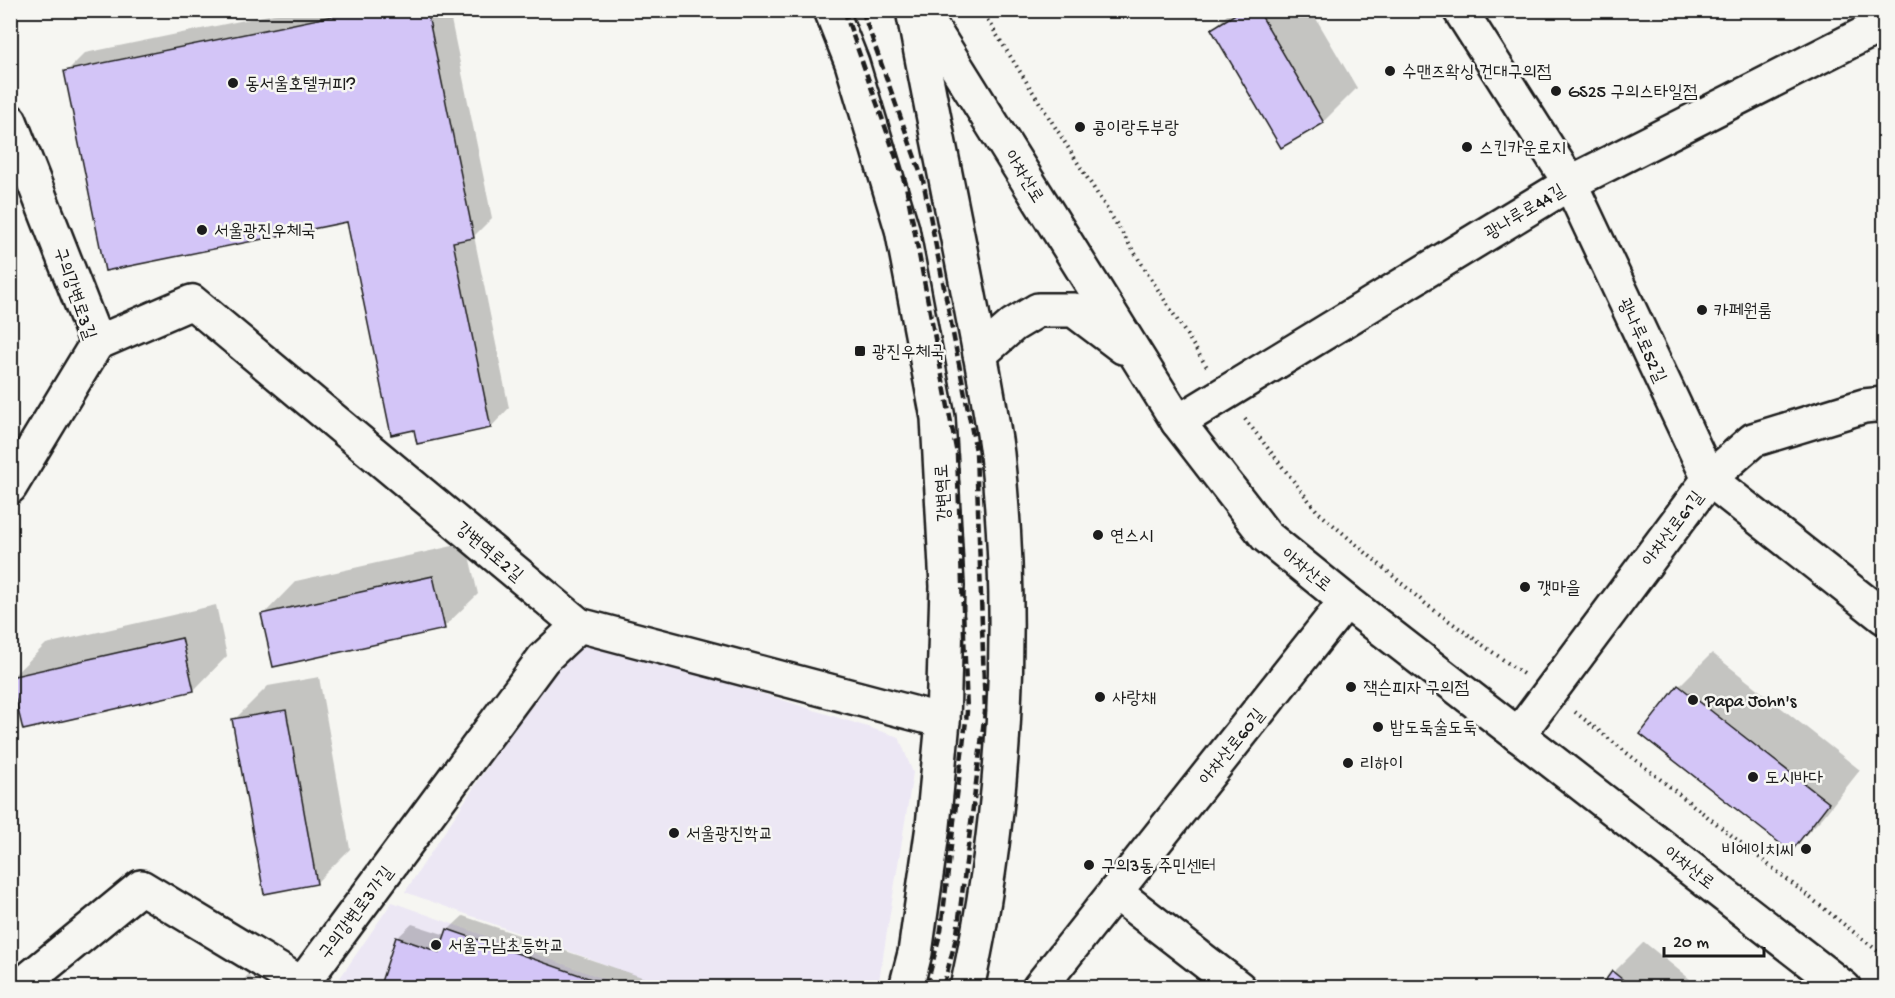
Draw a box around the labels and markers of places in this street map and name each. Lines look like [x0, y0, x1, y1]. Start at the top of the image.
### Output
place label: 수맨즈왁싱 건대구의점 [1402, 63, 1552, 84]
marker: 수맨즈왁싱 건대구의점 [1383, 64, 1397, 78]
place label: 동서울호텔커피? [245, 75, 355, 96]
marker: 동서울호텔커피? [226, 76, 240, 90]
place label: GS25 구의스타일점 [1568, 83, 1698, 104]
marker: GS25 구의스타일점 [1549, 84, 1563, 98]
place label: 콩이랑두부랑 [1092, 119, 1179, 140]
marker: 콩이랑두부랑 [1073, 120, 1087, 134]
place label: 스킨카운로지 [1479, 139, 1566, 160]
marker: 스킨카운로지 [1460, 140, 1474, 154]
place label: 서울광진우체국 [214, 222, 315, 243]
marker: 서울광진우체국 [195, 223, 209, 237]
place label: 카페원룸 [1714, 302, 1772, 323]
marker: 카페원룸 [1695, 303, 1709, 317]
place label: 광진우체국 [872, 343, 944, 364]
marker: 광진우체국 [853, 344, 867, 358]
place label: 연스시 [1110, 527, 1153, 548]
marker: 연스시 [1091, 528, 1105, 542]
place label: 갯마을 [1537, 579, 1580, 600]
marker: 갯마을 [1518, 580, 1532, 594]
place label: 잭슨피자 구의점 [1363, 679, 1469, 700]
marker: 잭슨피자 구의점 [1344, 680, 1358, 694]
place label: 사랑채 [1112, 689, 1156, 710]
marker: 사랑채 [1093, 690, 1107, 704]
place label: Papa John's [1704, 692, 1798, 713]
marker: Papa John's [1686, 693, 1700, 707]
place label: 밥도둑술도둑 [1390, 718, 1477, 740]
marker: 밥도둑술도둑 [1371, 720, 1385, 734]
place label: 리하이 [1360, 755, 1403, 776]
marker: 리하이 [1341, 756, 1355, 770]
place label: 도시바다 [1765, 769, 1823, 790]
marker: 도시바다 [1746, 770, 1760, 784]
place label: 서울광진학교 [686, 825, 773, 846]
marker: 서울광진학교 [667, 826, 681, 840]
place label: 비에이치씨 [1722, 841, 1794, 862]
marker: 비에이치씨 [1799, 842, 1813, 856]
place label: 구의3동 주민센터 [1101, 857, 1216, 878]
marker: 구의3동 주민센터 [1082, 858, 1096, 872]
place label: 서울구남초등학교 [448, 937, 564, 958]
marker: 서울구남초등학교 [429, 938, 443, 952]

